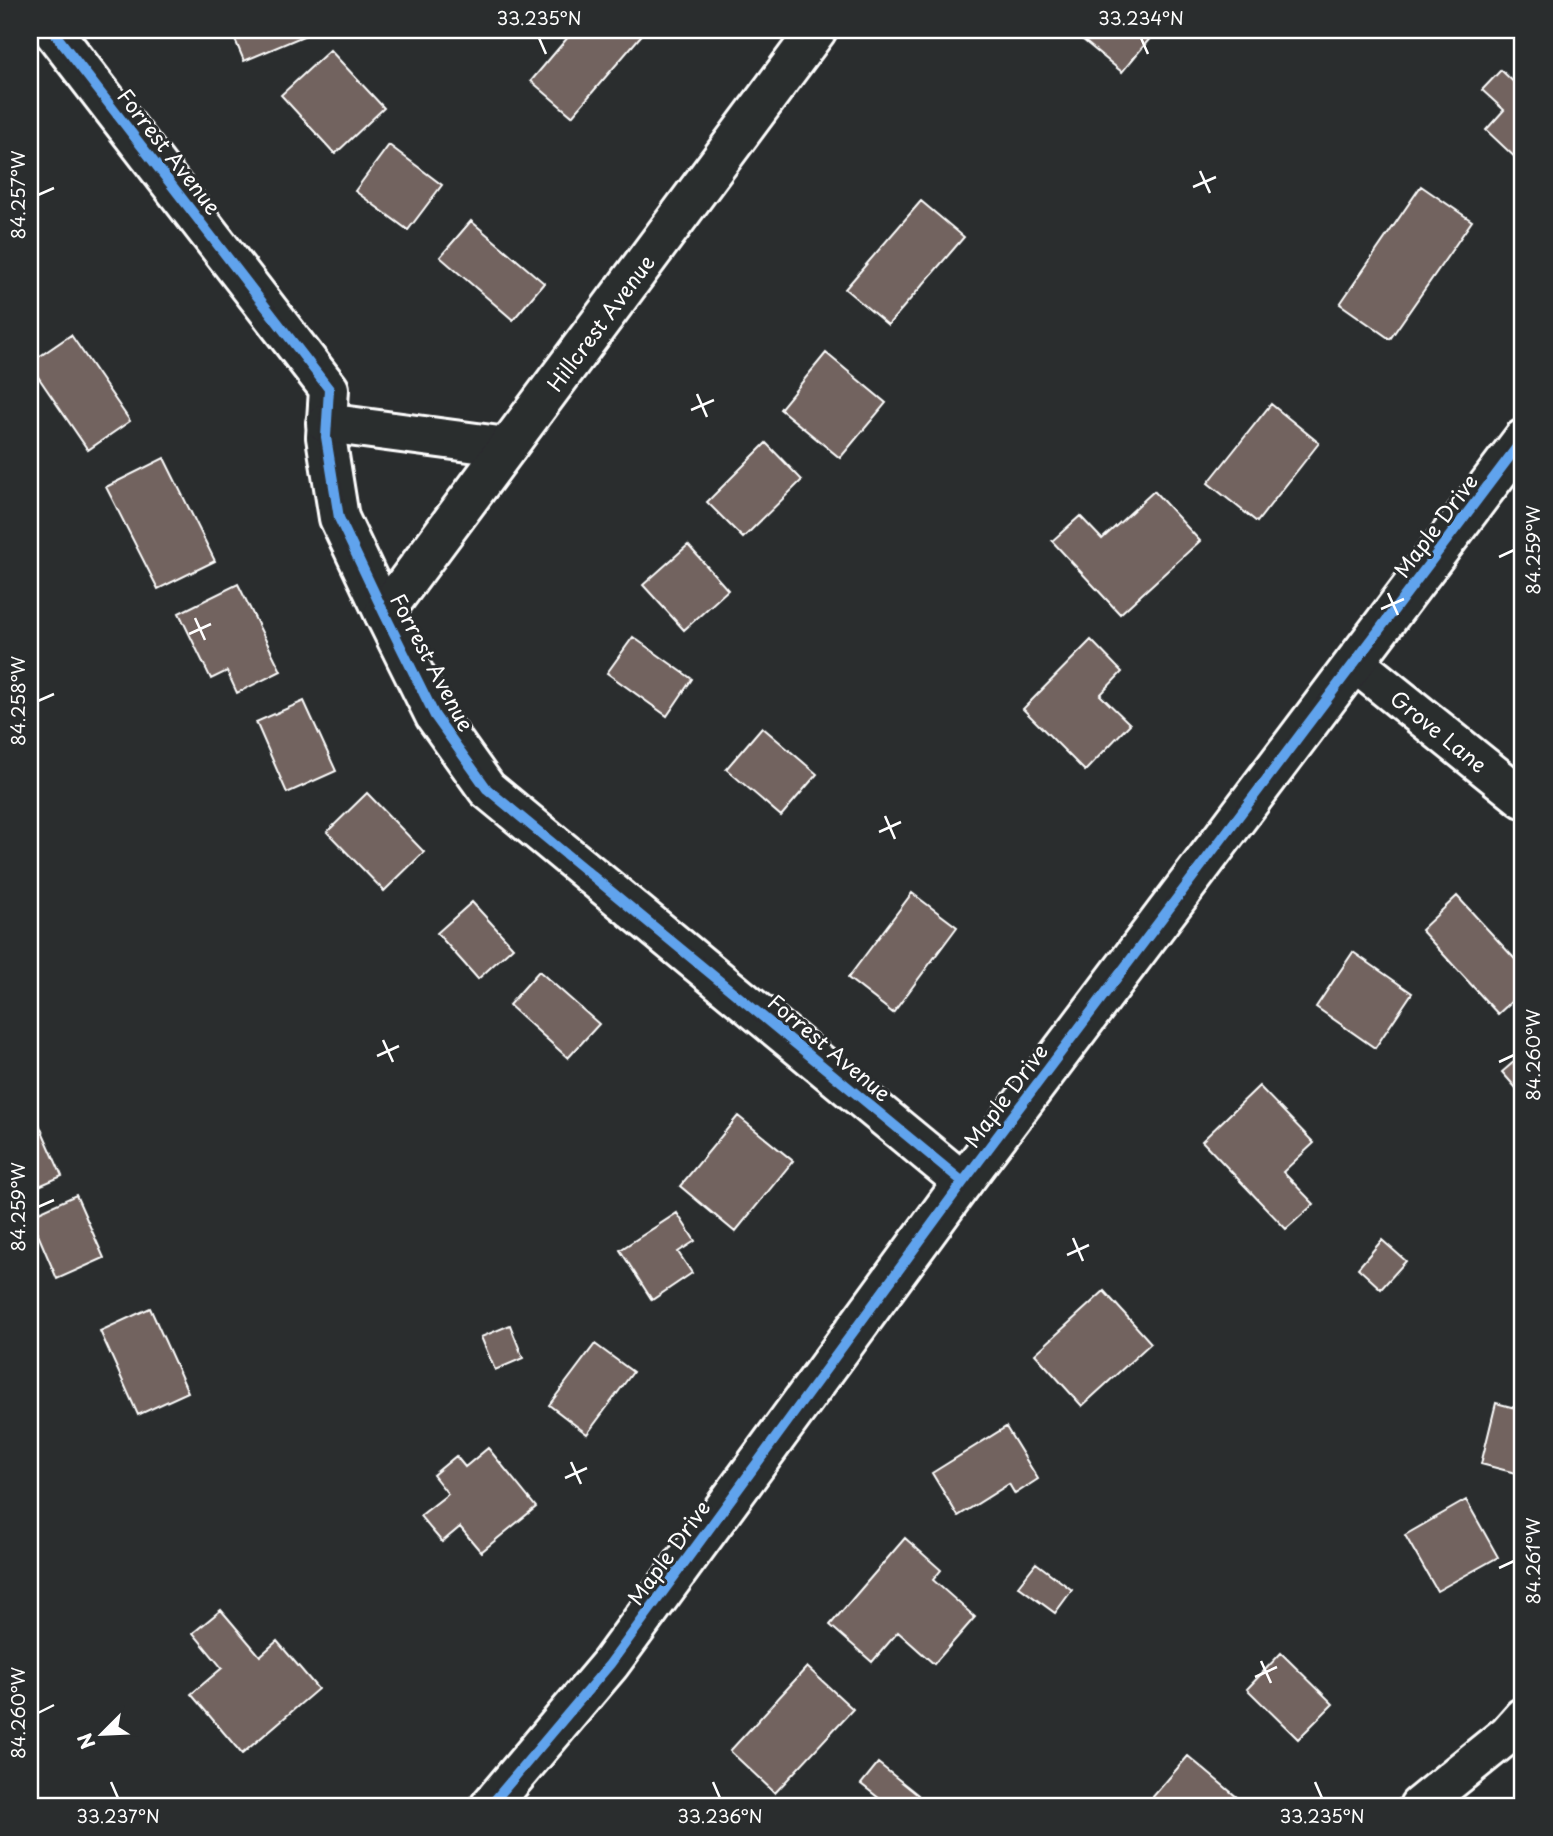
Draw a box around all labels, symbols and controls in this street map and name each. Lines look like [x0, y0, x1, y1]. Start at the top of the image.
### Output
text: 33.235°N [496, 4, 582, 31]
text: 33.234°N [1098, 4, 1184, 31]
street label: Forrest Avenue [111, 81, 229, 221]
text: 84.257°W [4, 150, 31, 239]
street label: Hillcrest Avenue [538, 247, 661, 398]
street label: Maple Drive [1385, 466, 1485, 584]
text: 84.259°W [1519, 505, 1546, 595]
street label: Forrest Avenue [383, 587, 483, 737]
text: 84.258°W [4, 655, 31, 746]
street label: Grove Lane [1384, 682, 1494, 779]
street label: Forrest Avenue [761, 986, 899, 1108]
text: 84.260°W [1519, 1008, 1546, 1101]
street label: Maple Drive [955, 1036, 1055, 1154]
text: 84.259°W [4, 1162, 31, 1252]
street label: Maple Drive [619, 1493, 717, 1611]
text: 84.261°W [1519, 1517, 1546, 1604]
text: 84.260°W [4, 1666, 31, 1759]
north arrow [66, 1700, 136, 1770]
text: N [70, 1729, 101, 1754]
text: 33.237°N [76, 1802, 160, 1829]
text: 33.236°N [677, 1802, 763, 1829]
text: 33.235°N [1279, 1802, 1365, 1829]

